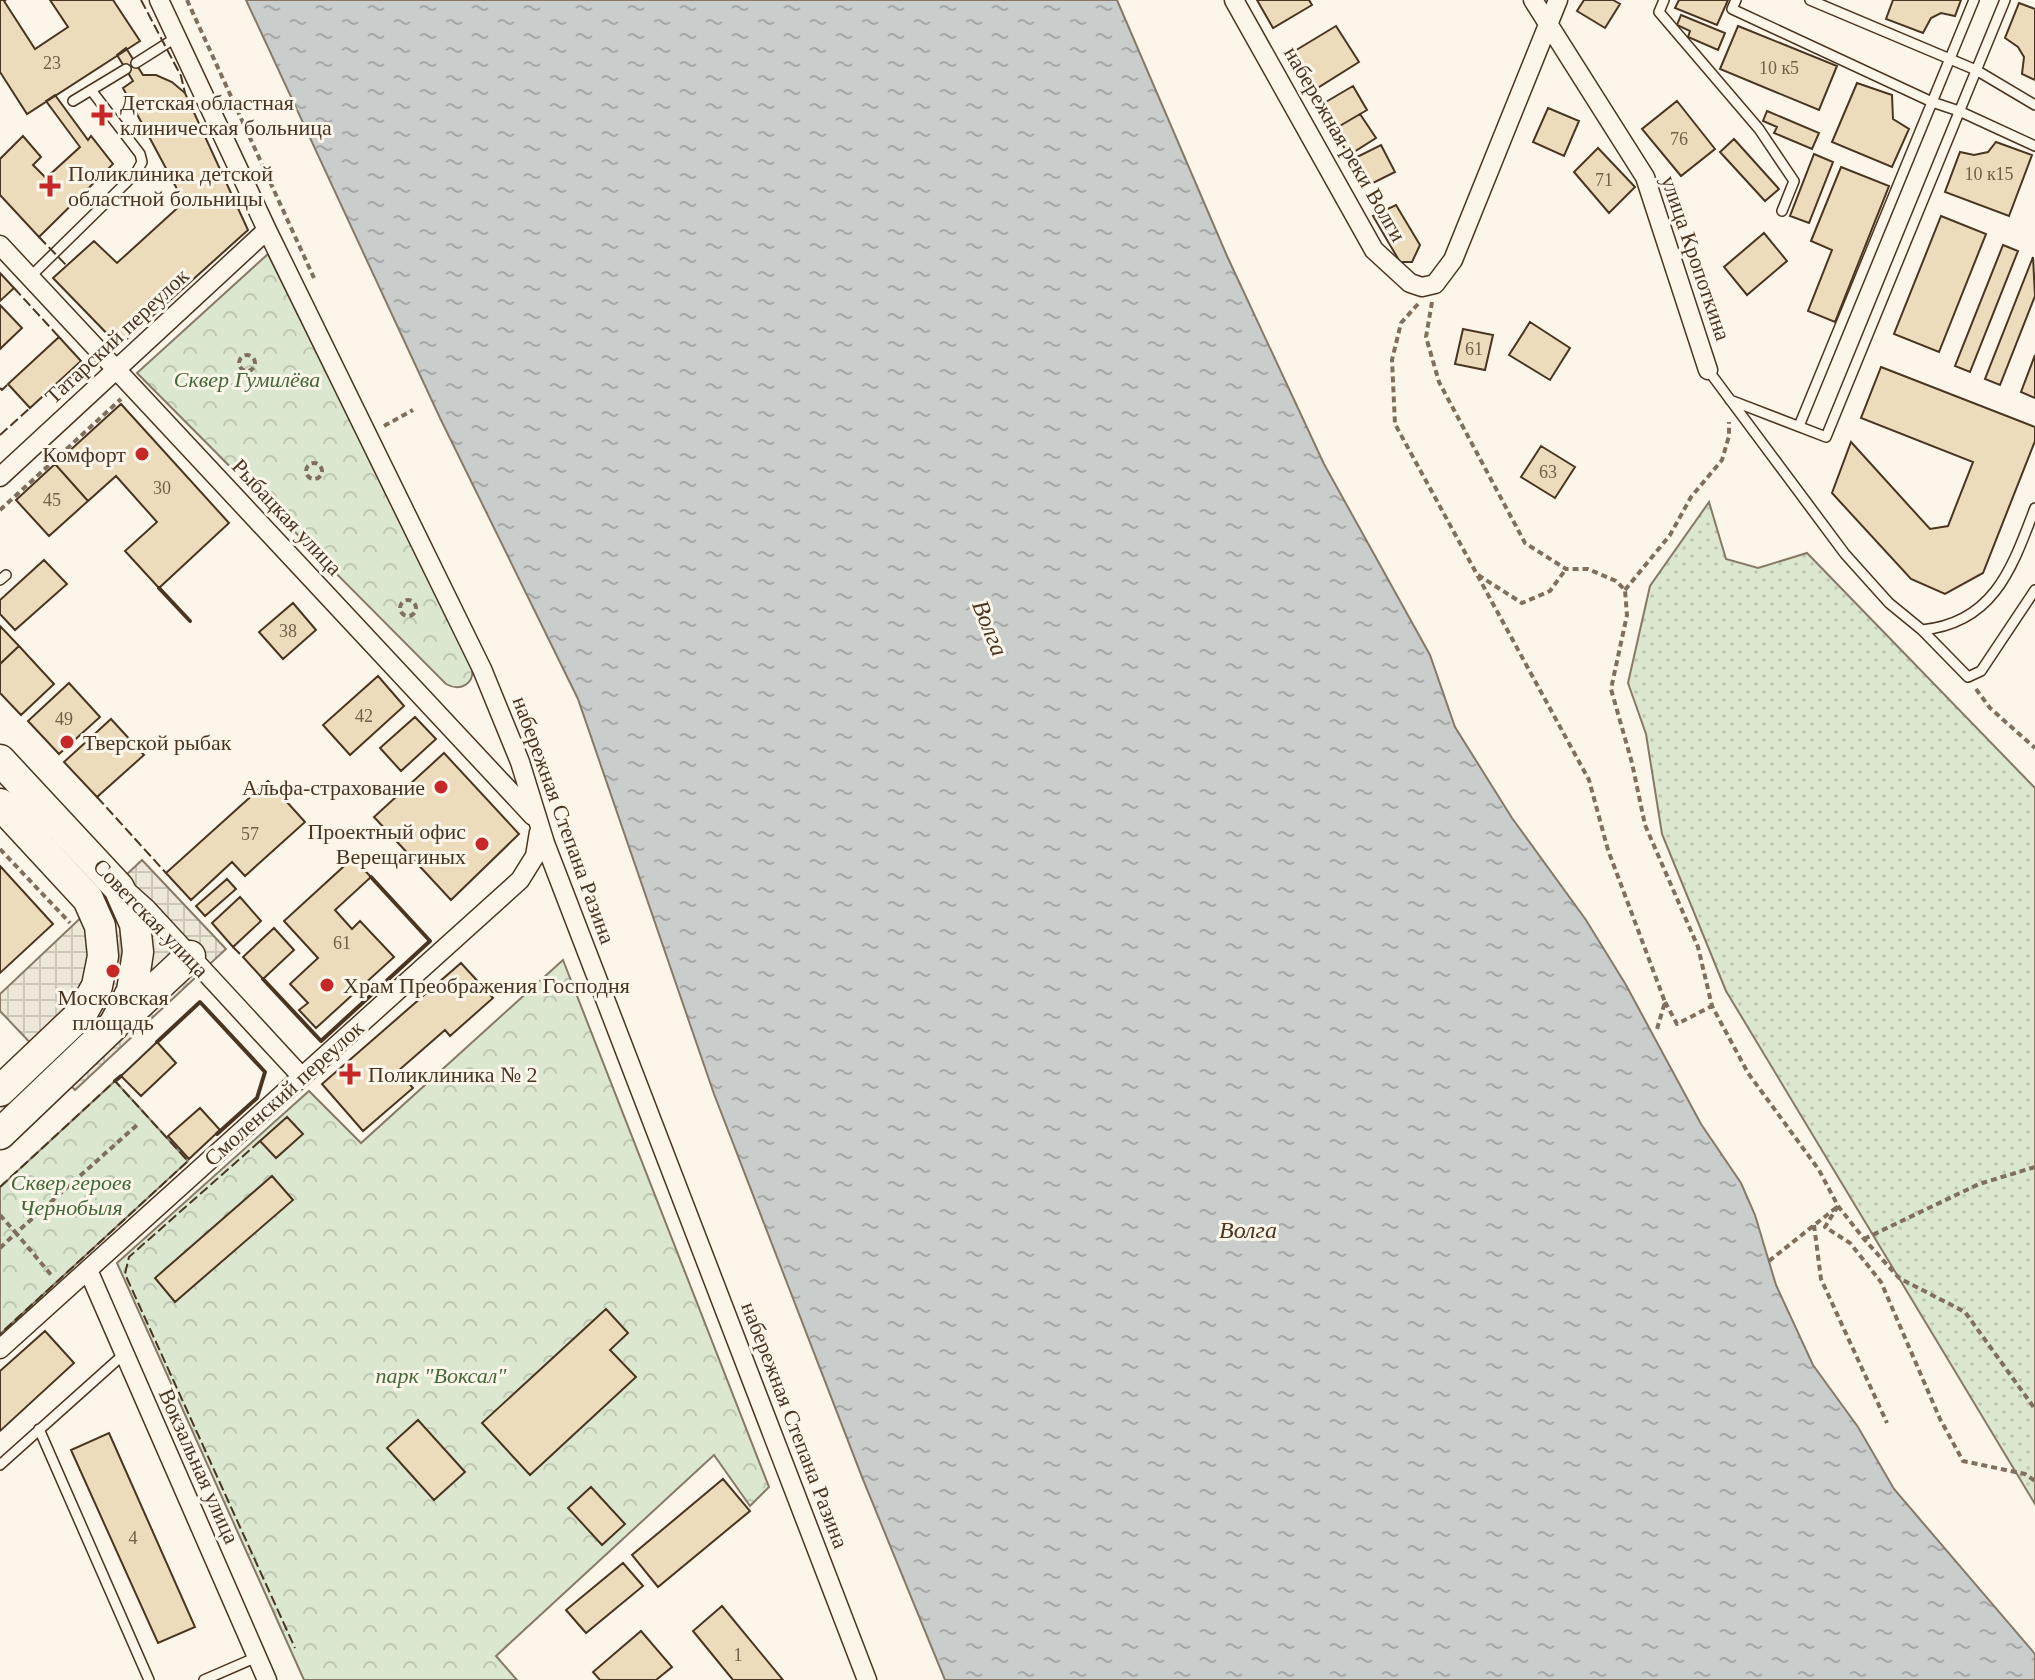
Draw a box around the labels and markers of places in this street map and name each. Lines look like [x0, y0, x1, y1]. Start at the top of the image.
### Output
place label: Детская областная клиническая больница [120, 90, 332, 140]
marker: Детская областная клиническая больница [91, 104, 113, 126]
place label: Поликлиника детской областной больницы [68, 161, 273, 211]
marker: Поликлиника детской областной больницы [39, 175, 61, 197]
place label: Комфорт [42, 442, 126, 467]
marker: Комфорт [133, 445, 151, 463]
place label: Тверской рыбак [83, 730, 232, 755]
marker: Тверской рыбак [58, 733, 76, 751]
place label: Альфа-страхование [242, 775, 425, 800]
marker: Альфа-страхование [432, 778, 450, 796]
place label: Проектный офис Верещагиных [307, 819, 466, 869]
marker: Проектный офис Верещагиных [473, 835, 491, 853]
marker: Московская площадь [104, 962, 122, 980]
place label: Храм Преображения Господня [343, 973, 630, 998]
marker: Храм Преображения Господня [318, 976, 336, 994]
place label: Московская площадь [57, 985, 169, 1035]
place label: Поликлиника № 2 [368, 1062, 537, 1087]
marker: Поликлиника № 2 [339, 1063, 361, 1085]

